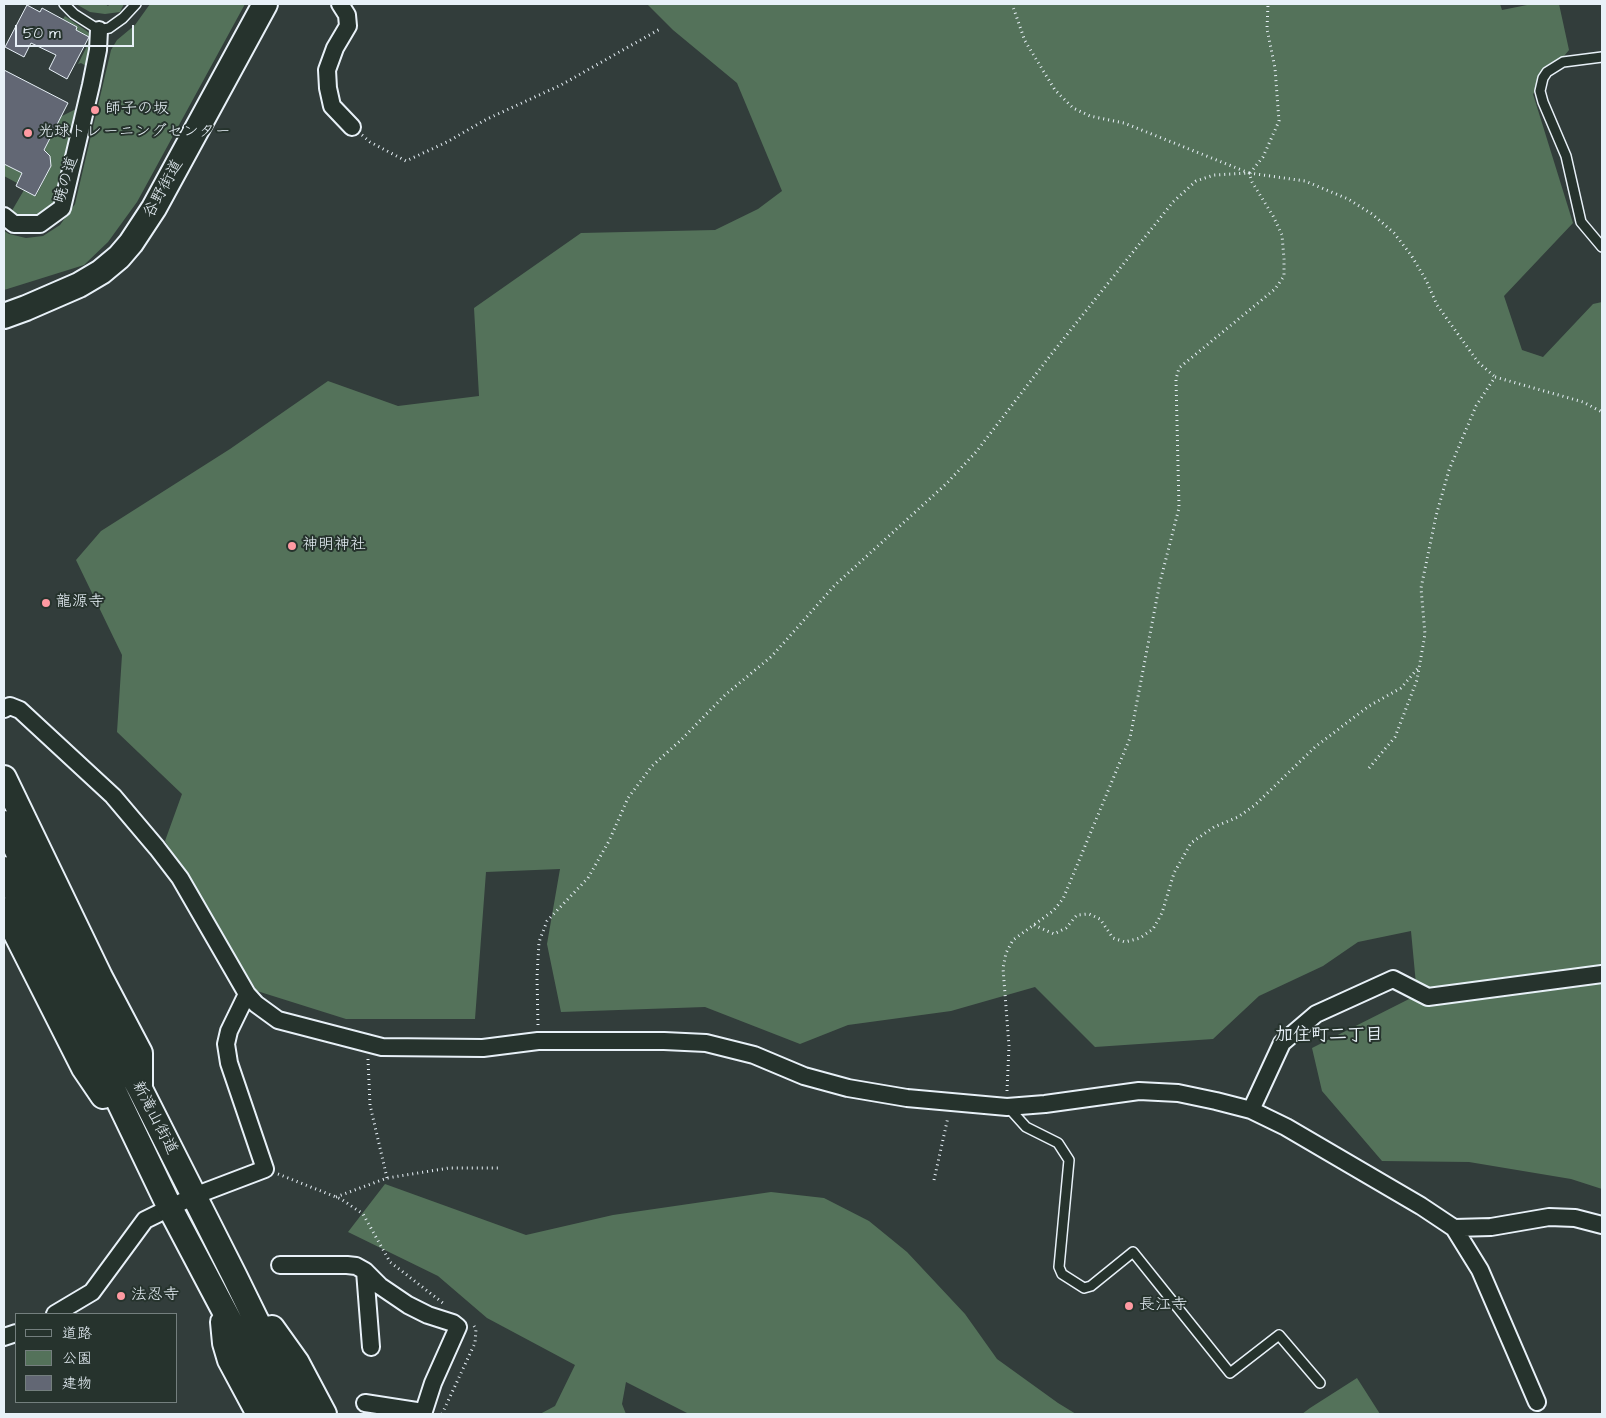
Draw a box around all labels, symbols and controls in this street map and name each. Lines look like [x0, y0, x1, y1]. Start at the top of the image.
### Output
scale bar [18, 15, 136, 47]
text: 50 m [23, 23, 61, 44]
place label: 師子の坂 [105, 100, 169, 120]
marker: 師子の坂 [89, 104, 101, 116]
place label: 光球トレーニングセンター [38, 123, 231, 143]
marker: 光球トレーニングセンター [22, 127, 34, 139]
street label: 暁の道 [51, 154, 83, 206]
street label: 谷野街道 [140, 156, 188, 222]
place label: 神明神社 [302, 536, 366, 556]
marker: 神明神社 [286, 540, 298, 552]
place label: 龍源寺 [56, 593, 104, 613]
marker: 龍源寺 [40, 597, 52, 609]
district label: 加住町二丁目 [1275, 1025, 1383, 1047]
street label: 新滝山街道 [127, 1078, 181, 1158]
place label: 法忍寺 [131, 1286, 179, 1306]
marker: 法忍寺 [115, 1290, 127, 1302]
place label: 長江寺 [1139, 1296, 1187, 1316]
marker: 長江寺 [1123, 1300, 1135, 1312]
legend [15, 1313, 178, 1403]
text: 道路 [62, 1323, 92, 1344]
text: 公園 [62, 1348, 92, 1369]
text: 建物 [62, 1373, 92, 1394]

